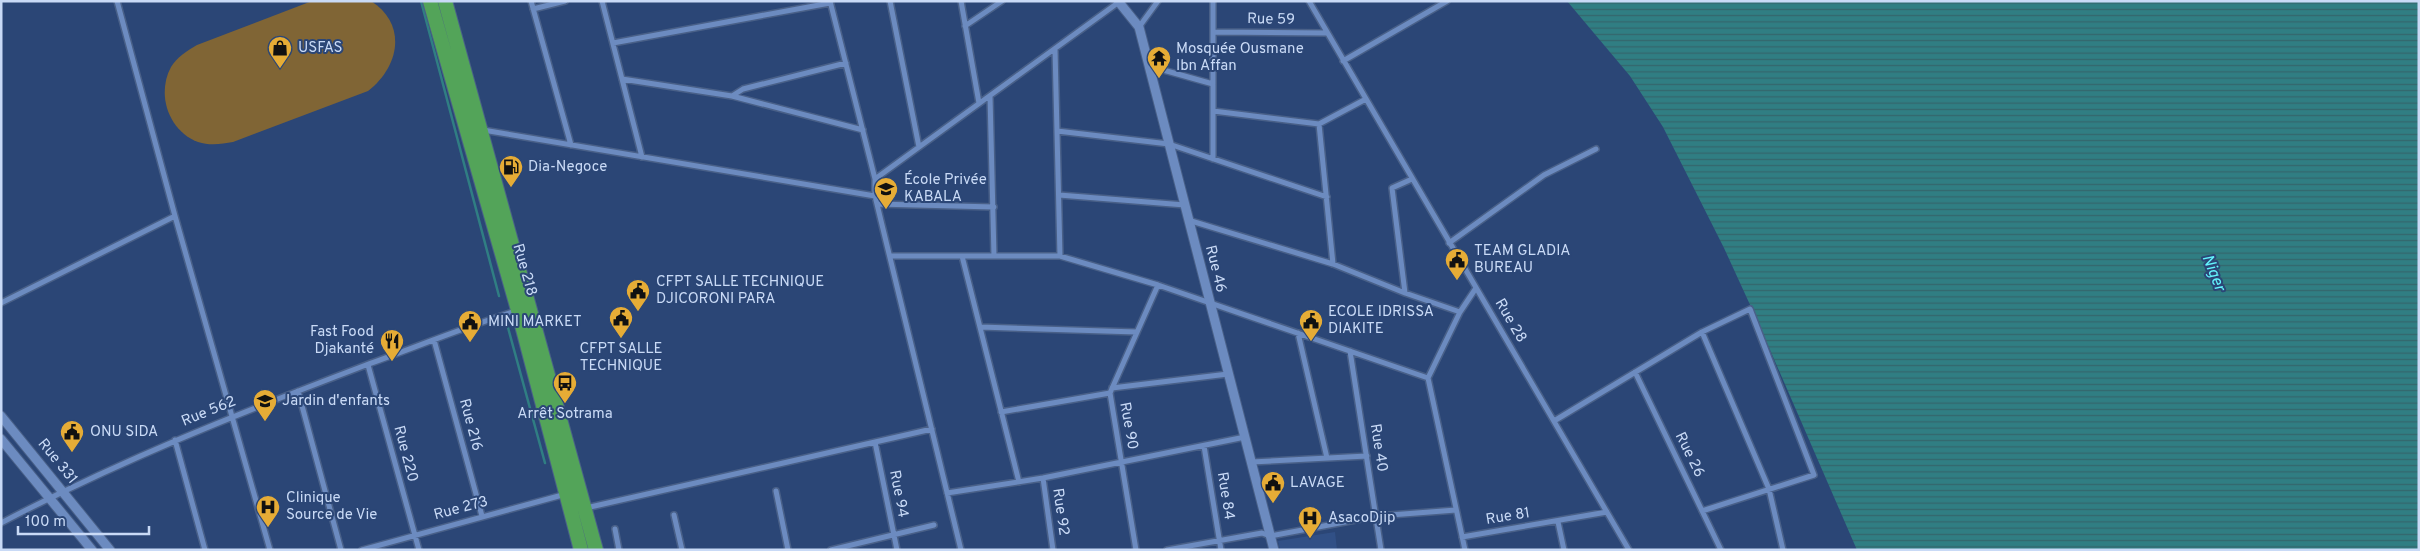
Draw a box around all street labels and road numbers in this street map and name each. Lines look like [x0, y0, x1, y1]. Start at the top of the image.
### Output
street label: Rue 59 [1247, 10, 1295, 30]
street label: Rue 218 [507, 242, 541, 298]
street label: Rue 46 [1200, 243, 1230, 295]
street label: Rue 28 [1490, 295, 1530, 347]
street label: Rue 562 [179, 392, 239, 432]
street label: Rue 216 [454, 397, 486, 453]
street label: Rue 90 [1114, 401, 1142, 451]
street label: Rue 40 [1365, 422, 1391, 474]
street label: Rue 220 [388, 424, 422, 484]
street label: Rue 26 [1670, 429, 1708, 481]
street label: Rue 331 [33, 435, 81, 489]
street label: Rue 94 [884, 469, 912, 519]
street label: Rue 84 [1212, 471, 1238, 521]
street label: Rue 92 [1047, 487, 1073, 537]
street label: Rue 273 [432, 493, 490, 525]
street label: Rue 81 [1485, 504, 1531, 530]

